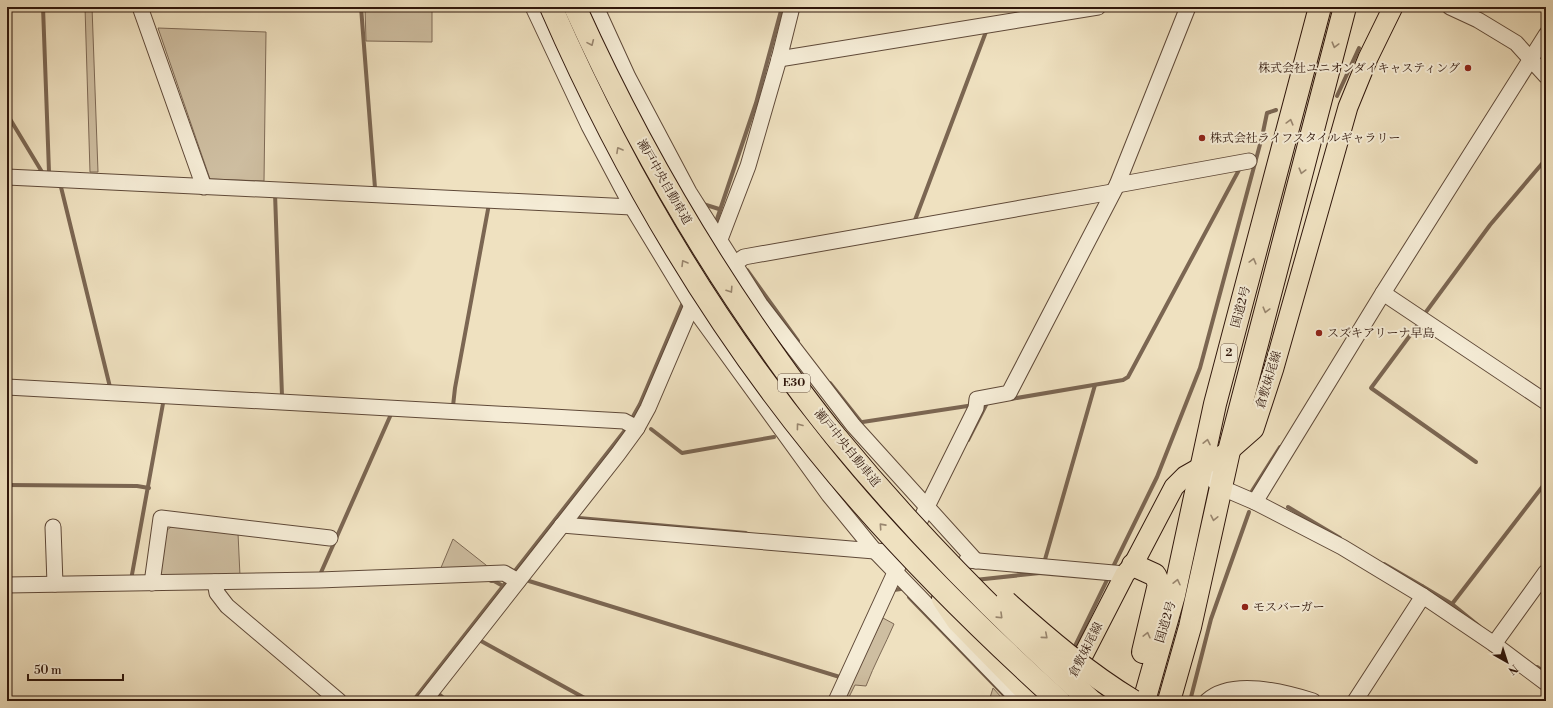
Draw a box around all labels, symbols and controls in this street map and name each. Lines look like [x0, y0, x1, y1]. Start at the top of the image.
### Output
one-way arrow [587, 39, 595, 46]
one-way arrow [1331, 41, 1340, 48]
place label: 株式会社ユニオンダイキャスティング [1258, 61, 1460, 76]
marker: 株式会社ユニオンダイキャスティング [1463, 63, 1473, 73]
one-way arrow [1285, 119, 1293, 125]
place label: 株式会社ライフスタイルギャラリー [1210, 131, 1401, 146]
marker: 株式会社ライフスタイルギャラリー [1197, 133, 1207, 143]
street label: 瀬戸中央自動車道 [634, 137, 694, 227]
one-way arrow [617, 147, 624, 154]
one-way arrow [1298, 167, 1307, 174]
one-way arrow [1248, 258, 1257, 265]
one-way arrow [681, 260, 688, 267]
street label: 国道2号 [1228, 284, 1254, 330]
one-way arrow [725, 286, 733, 293]
one-way arrow [1262, 306, 1271, 313]
place label: スズキアリーナ早島 [1327, 326, 1435, 341]
marker: スズキアリーナ早島 [1314, 328, 1324, 338]
road number: 2 [1221, 344, 1237, 362]
street label: 倉敷妹尾線 [1253, 349, 1285, 411]
road number: E30 [778, 374, 810, 392]
street label: 瀬戸中央自動車道 [811, 406, 883, 490]
one-way arrow [796, 424, 803, 431]
one-way arrow [1203, 438, 1211, 445]
one-way arrow [1210, 514, 1219, 521]
one-way arrow [880, 523, 887, 531]
one-way arrow [1173, 579, 1181, 586]
street label: 国道2号 [1153, 599, 1179, 645]
place label: モスバーガー [1253, 600, 1325, 615]
marker: モスバーガー [1240, 602, 1250, 612]
one-way arrow [995, 611, 1003, 619]
street label: 倉敷妹尾線 [1066, 620, 1106, 680]
one-way arrow [1040, 632, 1048, 639]
one-way arrow [1142, 632, 1151, 639]
north arrow [1487, 642, 1527, 682]
scale bar [28, 656, 123, 682]
text: N [1505, 661, 1520, 677]
text: 50 m [34, 663, 62, 678]

